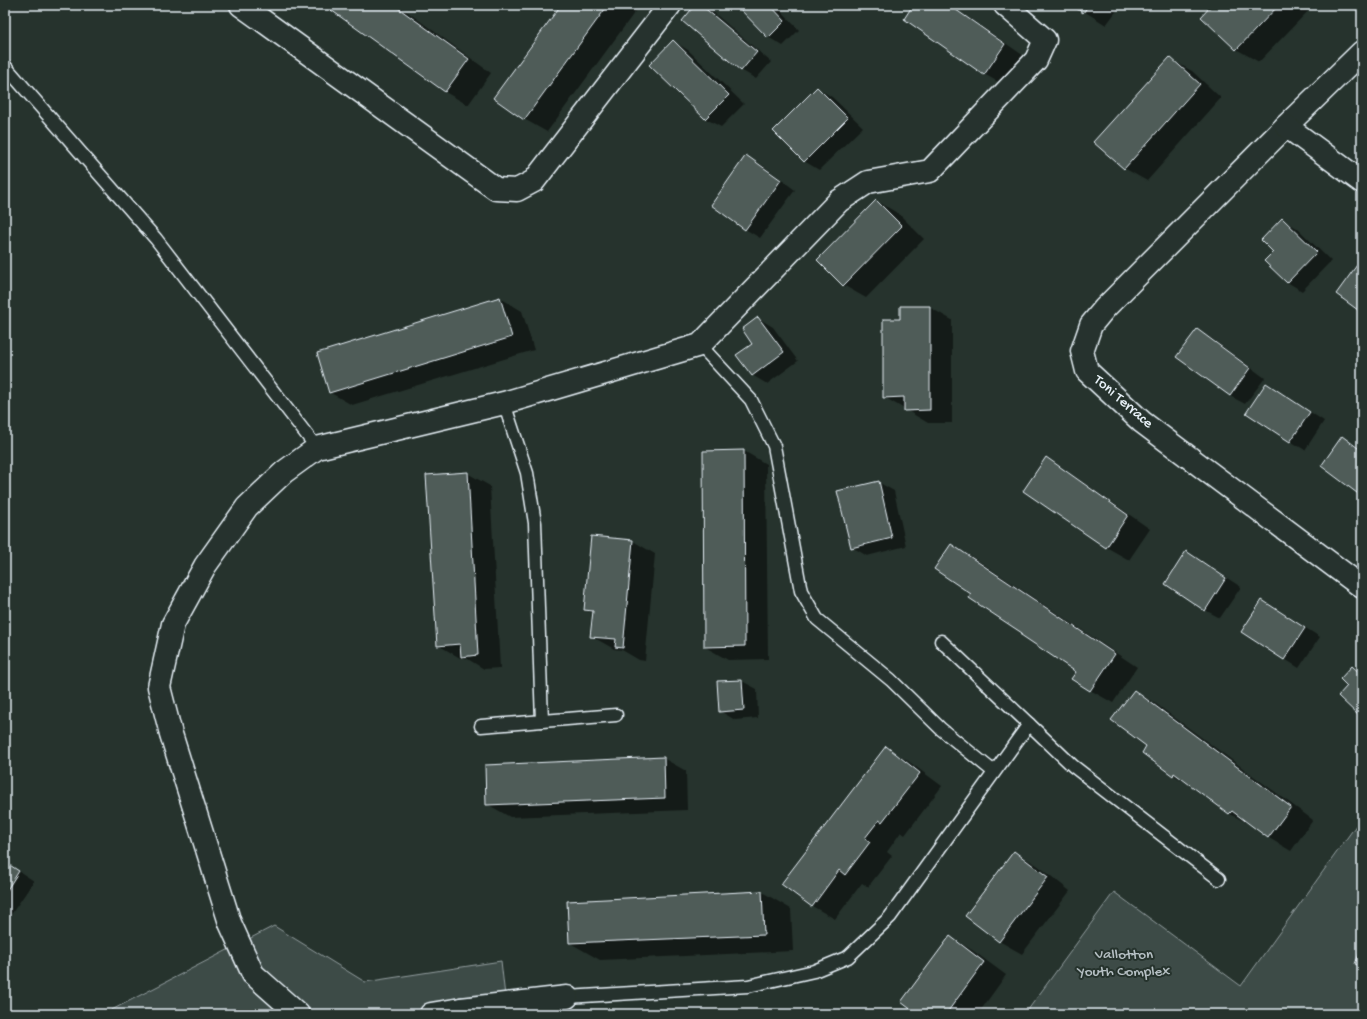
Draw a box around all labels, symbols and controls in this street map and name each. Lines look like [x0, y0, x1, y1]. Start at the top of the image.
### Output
street label: Toni Terrace [1089, 371, 1157, 433]
park label: Vallotton Youth Complex [1076, 946, 1170, 981]

